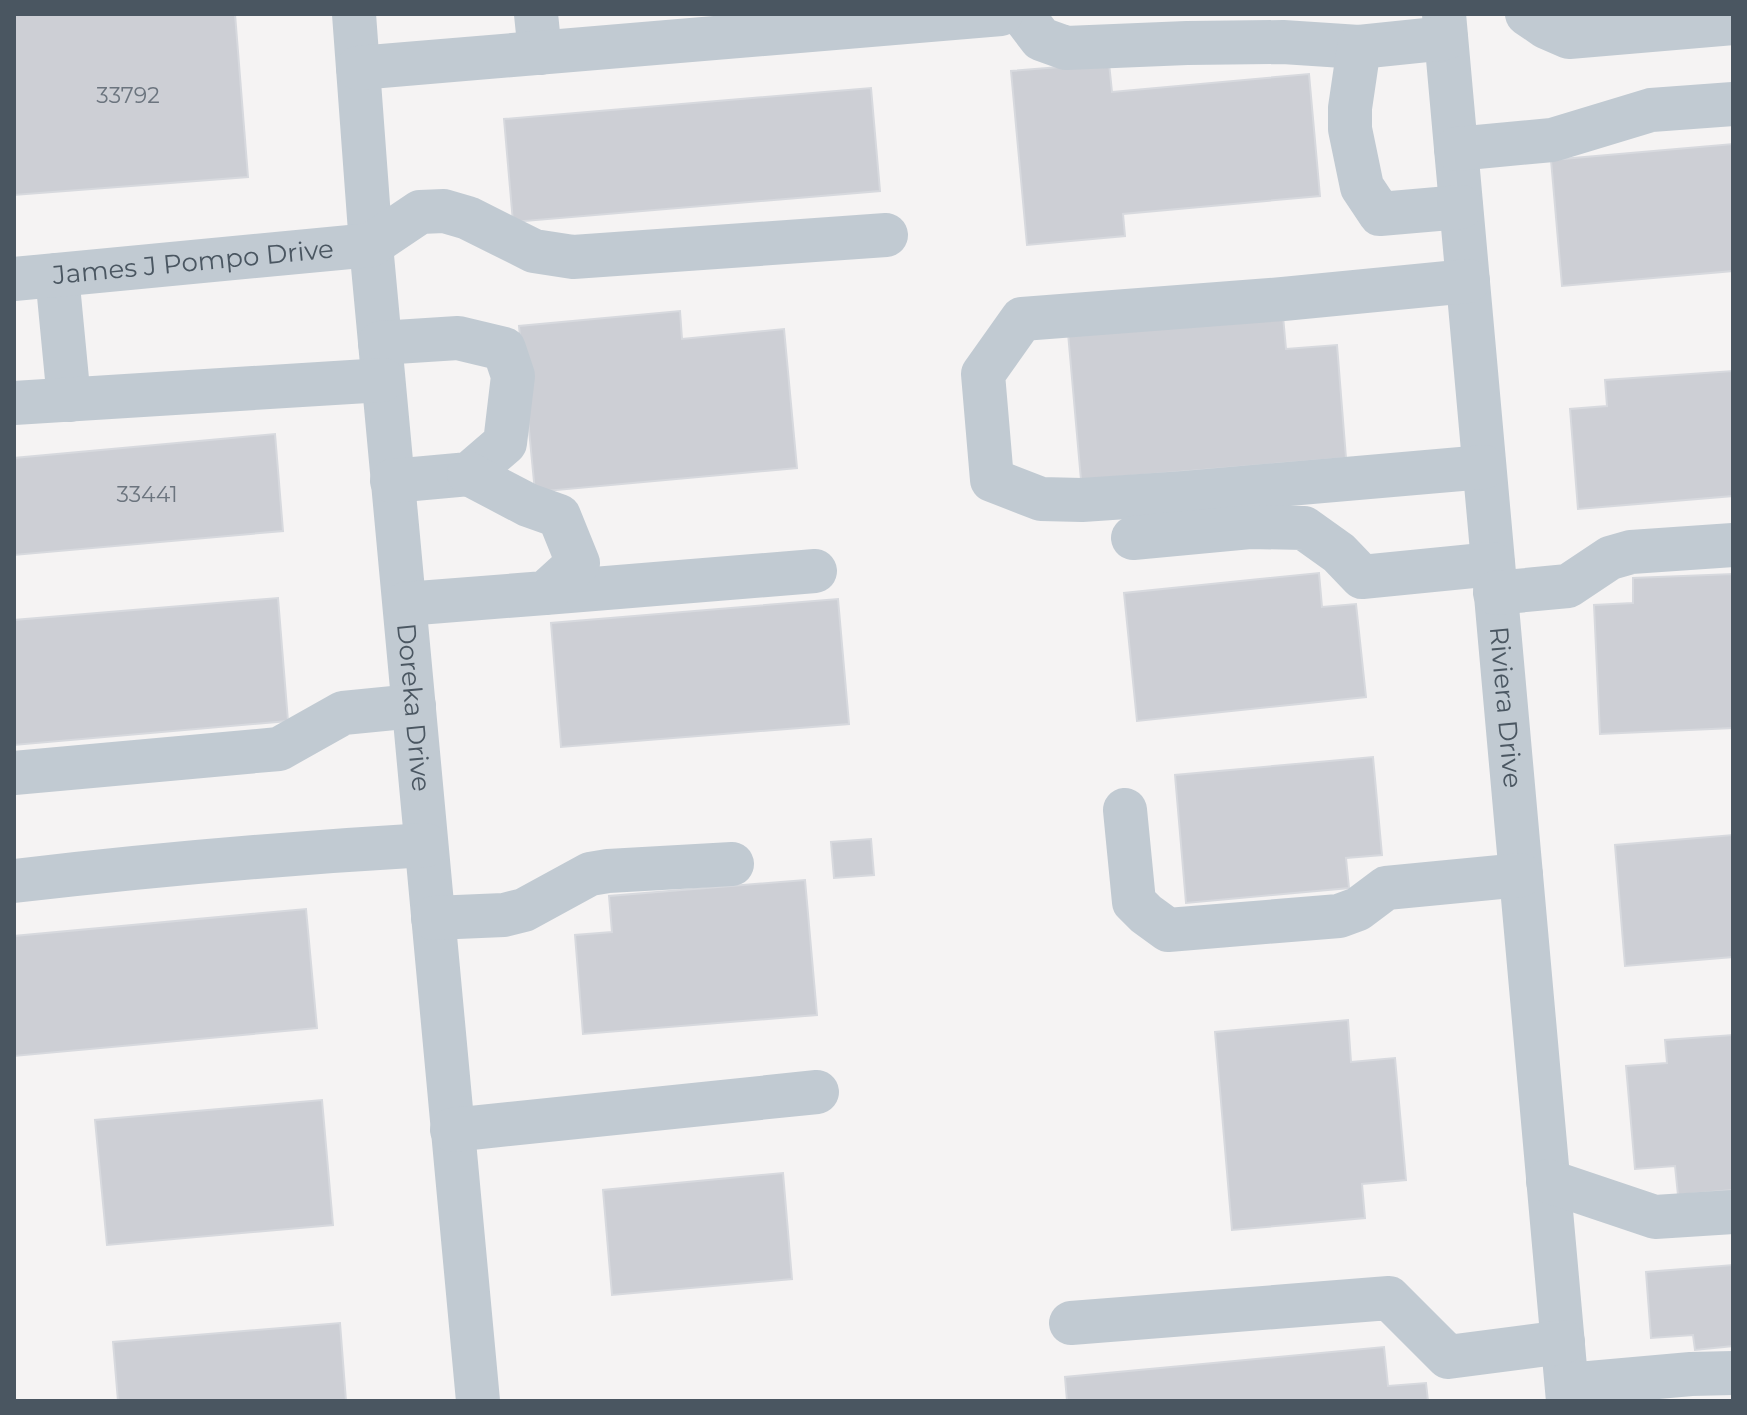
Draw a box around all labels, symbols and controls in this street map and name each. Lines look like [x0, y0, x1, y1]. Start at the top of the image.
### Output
house number: 33792 [96, 82, 160, 109]
street label: James J Pompo Drive [50, 233, 335, 291]
house number: 33441 [116, 481, 178, 508]
street label: Doreka Drive [390, 622, 438, 793]
street label: Riviera Drive [1483, 625, 1529, 789]

